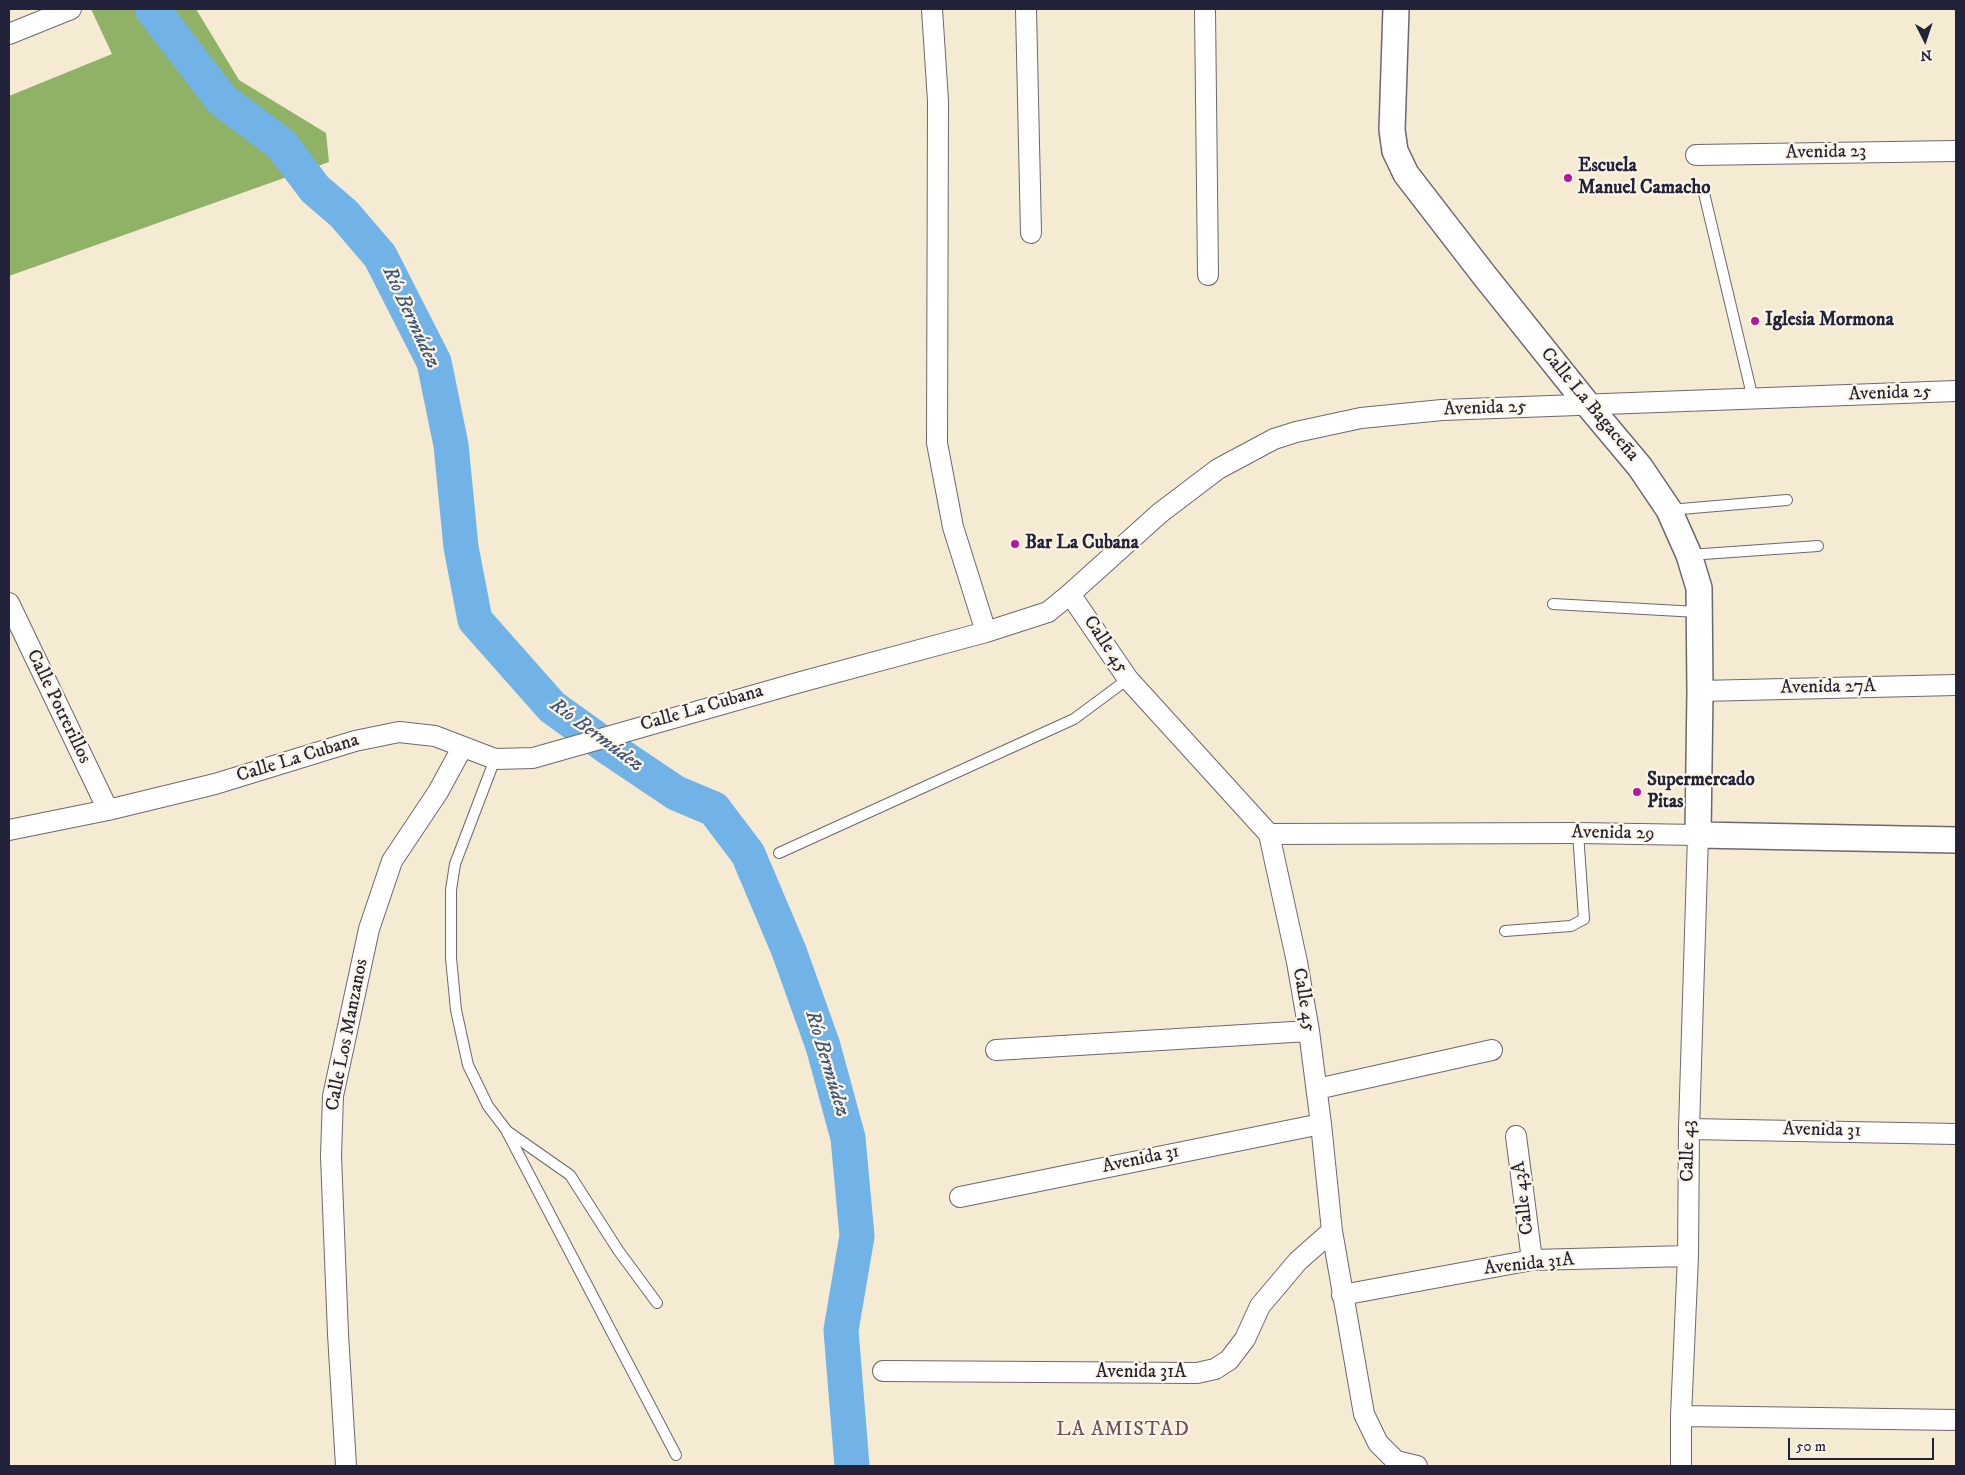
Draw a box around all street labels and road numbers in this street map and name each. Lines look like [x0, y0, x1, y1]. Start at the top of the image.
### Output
street label: Avenida 23 [1785, 141, 1867, 165]
street label: Calle La Bagaceña [1535, 344, 1643, 466]
street label: Avenida 25 [1848, 381, 1932, 407]
street label: Avenida 25 [1443, 396, 1527, 422]
street label: Calle 45 [1078, 612, 1132, 678]
street label: Calle Potrerillos [21, 646, 95, 768]
street label: Avenida 27A [1780, 676, 1876, 700]
street label: Calle La Cubana [638, 681, 766, 737]
street label: Calle La Cubana [234, 730, 362, 788]
street label: Avenida 29 [1571, 822, 1655, 846]
street label: Calle Los Manzanos [322, 957, 374, 1113]
street label: Calle 45 [1286, 966, 1320, 1034]
street label: Avenida 31 [1783, 1119, 1861, 1143]
street label: Calle 43 [1677, 1120, 1701, 1182]
street label: Avenida 31 [1100, 1141, 1182, 1179]
street label: Calle 43A [1508, 1160, 1540, 1236]
street label: Avenida 31A [1483, 1249, 1575, 1281]
street label: Avenida 31A [1096, 1362, 1186, 1384]

